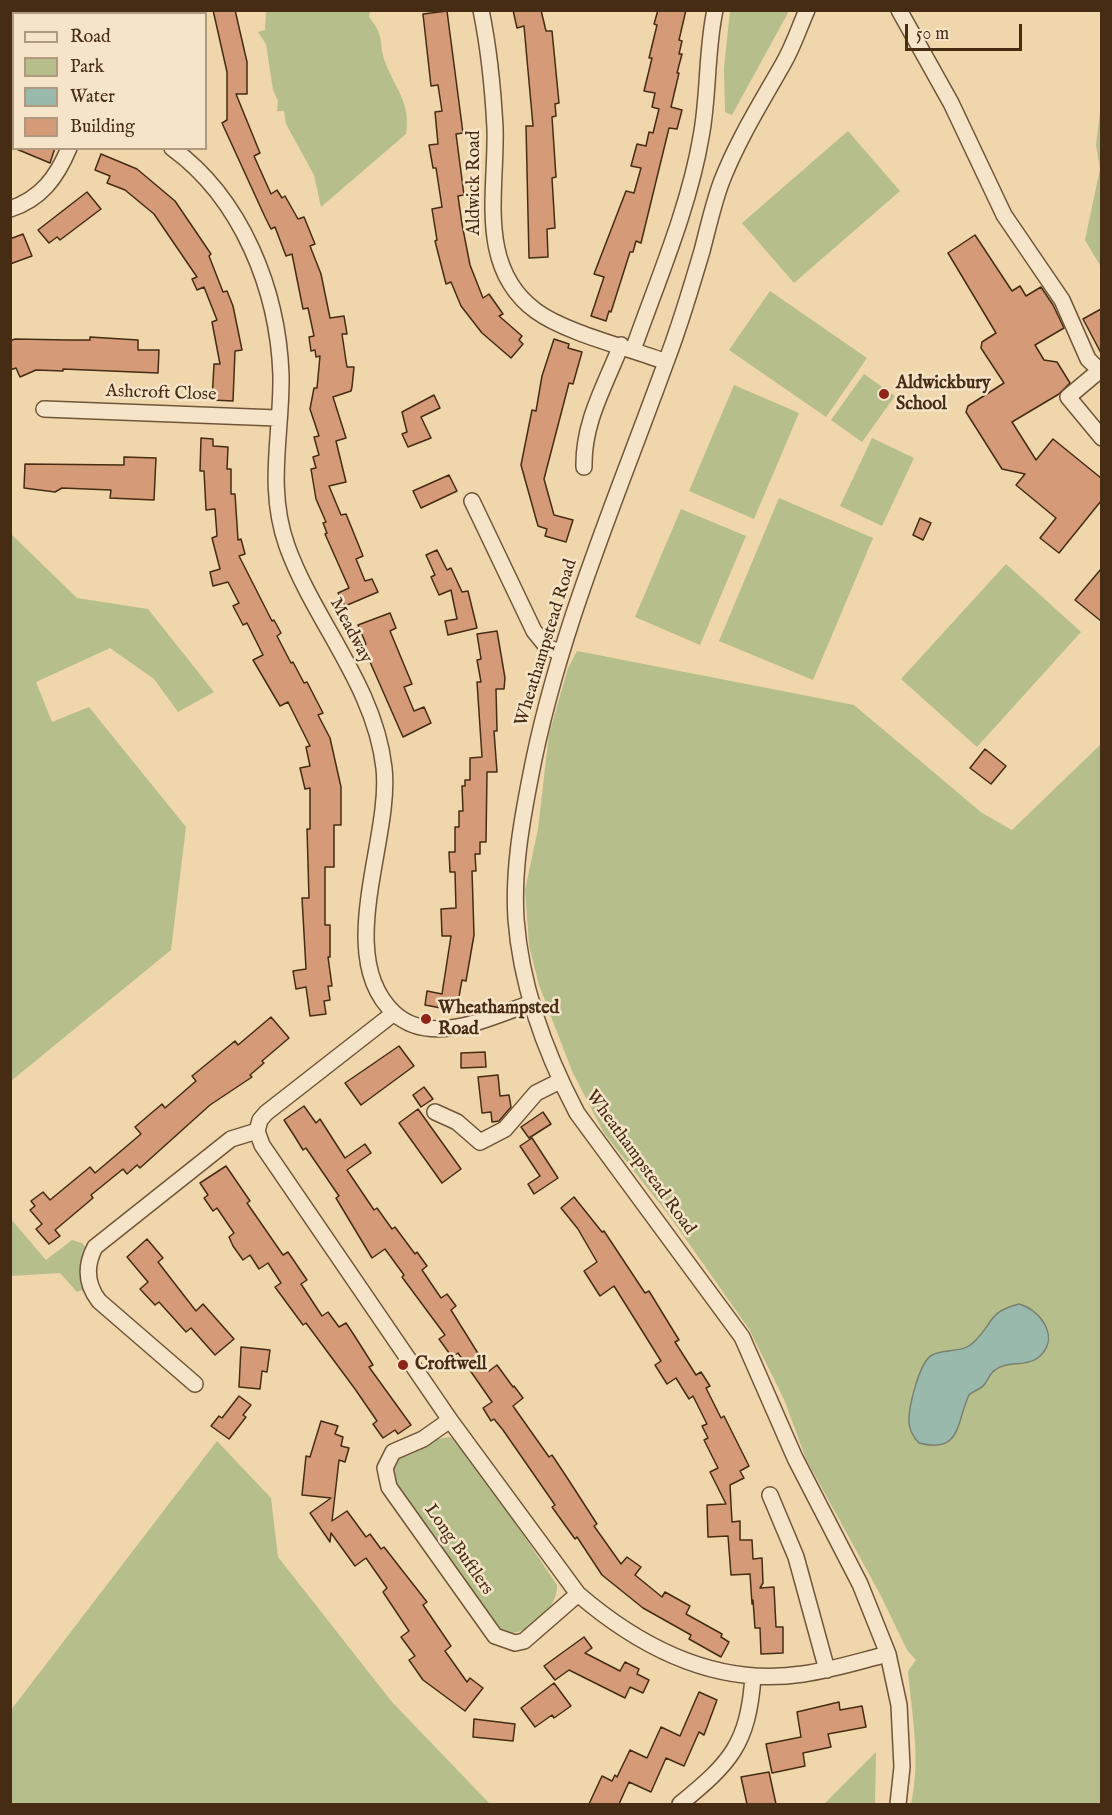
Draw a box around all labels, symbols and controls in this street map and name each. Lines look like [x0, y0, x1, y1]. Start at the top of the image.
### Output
legend [12, 12, 207, 150]
scale bar [908, 12, 1025, 50]
text: 50 m [916, 23, 949, 46]
text: Road [70, 26, 111, 49]
text: Park [70, 56, 104, 79]
text: Water [70, 86, 115, 109]
text: Building [70, 116, 135, 139]
street label: Aldwick Road [464, 131, 486, 235]
place label: Aldwickbury School [896, 373, 991, 416]
street label: Ashcroft Close [105, 381, 217, 407]
marker: Aldwickbury School [877, 387, 891, 401]
street label: Wheathampstead Road [511, 557, 583, 729]
street label: Meadway [324, 595, 376, 667]
place label: Wheathampsted Road [438, 998, 559, 1040]
marker: Wheathampsted Road [419, 1012, 433, 1026]
street label: Wheathampstead Road [580, 1086, 700, 1240]
place label: Croftwell [415, 1354, 487, 1376]
marker: Croftwell [396, 1358, 410, 1372]
street label: Long Buftlers [419, 1500, 497, 1600]

